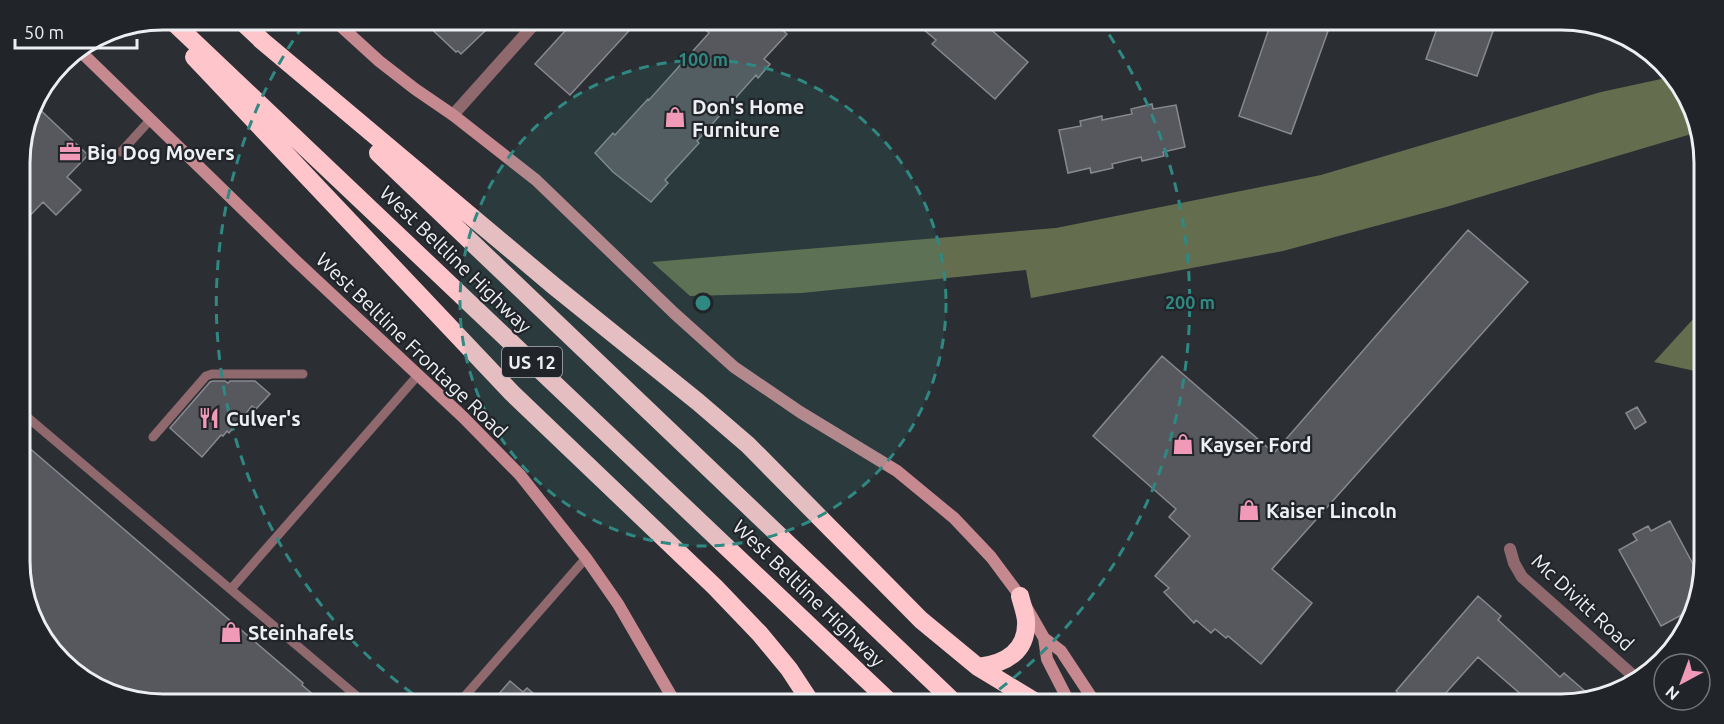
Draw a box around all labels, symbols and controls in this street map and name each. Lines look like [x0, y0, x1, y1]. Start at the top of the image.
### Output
scale bar [15, 12, 136, 50]
text: 50 m [24, 22, 64, 42]
text: 100 m [678, 49, 728, 69]
place label: Don's Home Furniture [692, 95, 804, 141]
shop icon: Don's Home Furniture [663, 105, 687, 129]
office icon: Big Dog Movers [58, 140, 82, 164]
place label: Big Dog Movers [87, 141, 235, 164]
street label: West Beltline Highway [376, 181, 537, 337]
street label: West Beltline Frontage Road [312, 248, 512, 442]
text: 200 m [1165, 292, 1215, 312]
centre of rings [693, 293, 713, 313]
road number: US 12 [502, 347, 562, 377]
restaurant icon: Culver's [197, 406, 221, 430]
place label: Culver's [226, 407, 301, 430]
shop icon: Kayser Ford [1171, 432, 1195, 456]
place label: Kayser Ford [1200, 433, 1312, 456]
shop icon: Kaiser Lincoln [1237, 498, 1261, 522]
place label: Kaiser Lincoln [1266, 499, 1397, 522]
street label: West Beltline Highway [729, 515, 890, 671]
street label: Mc Divitt Road [1527, 549, 1639, 655]
shop icon: Steinhafels [219, 620, 243, 644]
place label: Steinhafels [248, 621, 354, 644]
north arrow [1652, 652, 1712, 712]
text: N [1662, 683, 1683, 704]

